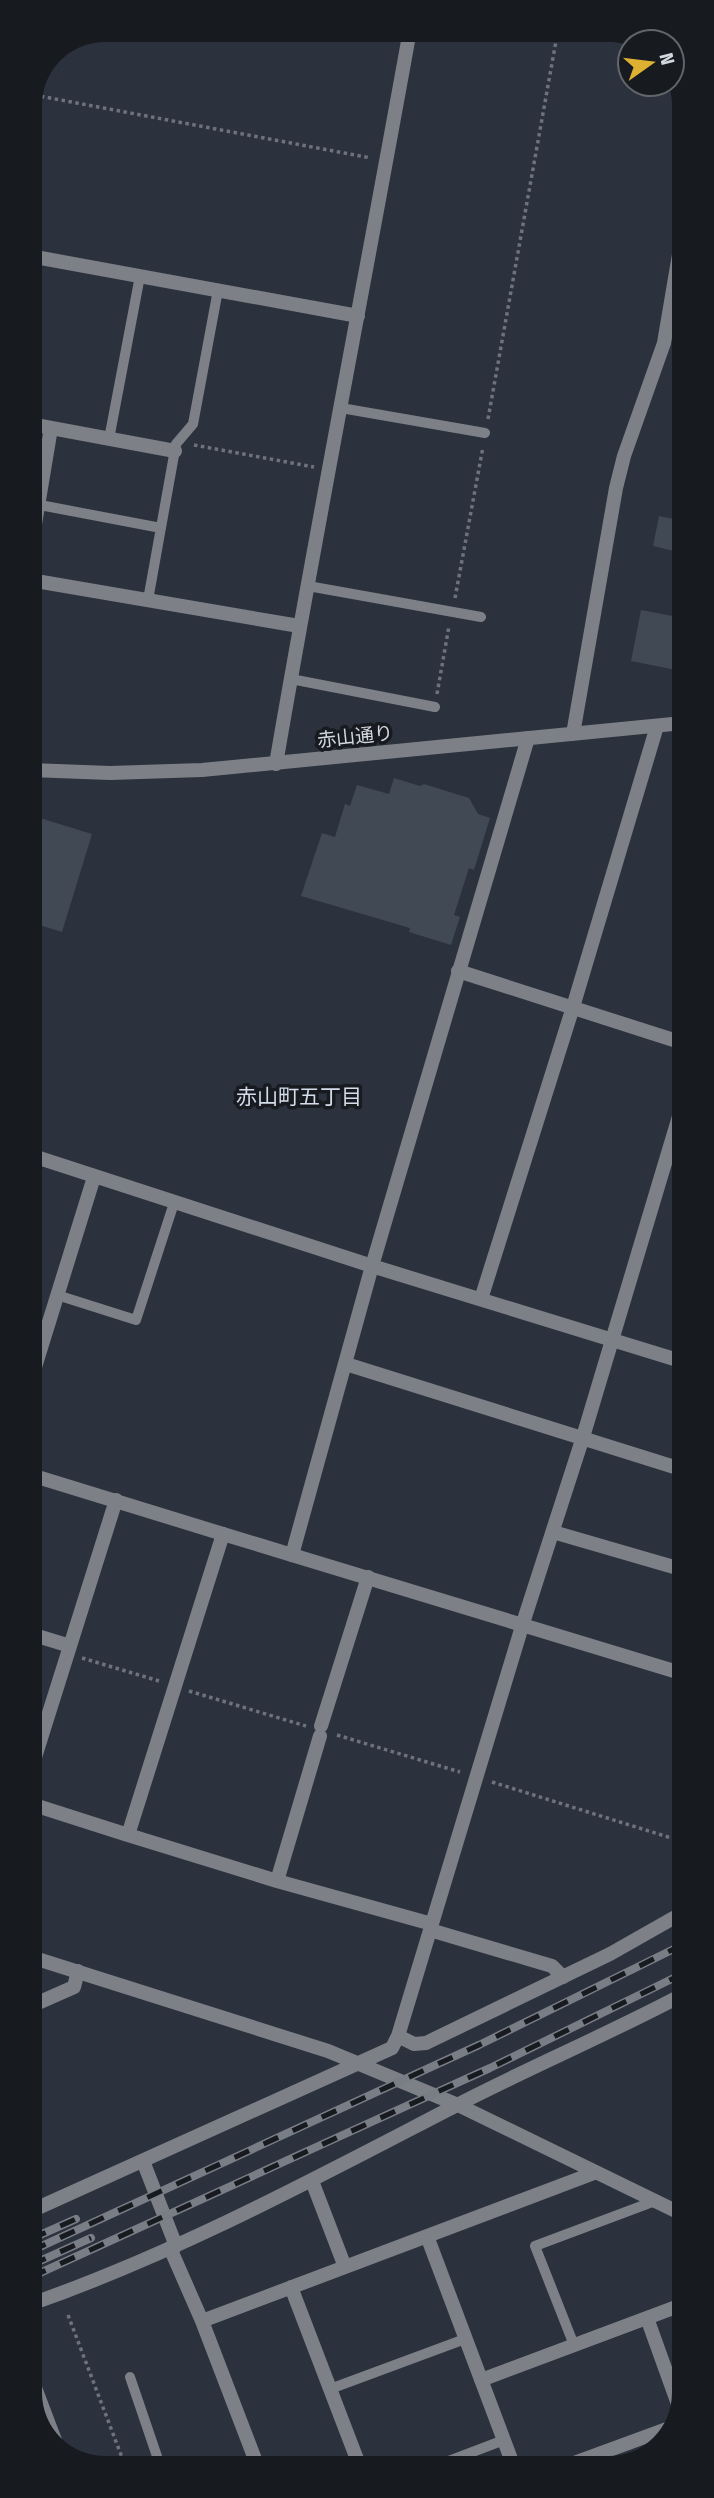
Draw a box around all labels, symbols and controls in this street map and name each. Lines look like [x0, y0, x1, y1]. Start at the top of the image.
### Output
north arrow [616, 28, 686, 98]
text: N [654, 51, 680, 67]
street label: 赤山通り [316, 721, 394, 752]
district label: 赤山町五丁目 [236, 1084, 362, 1110]

